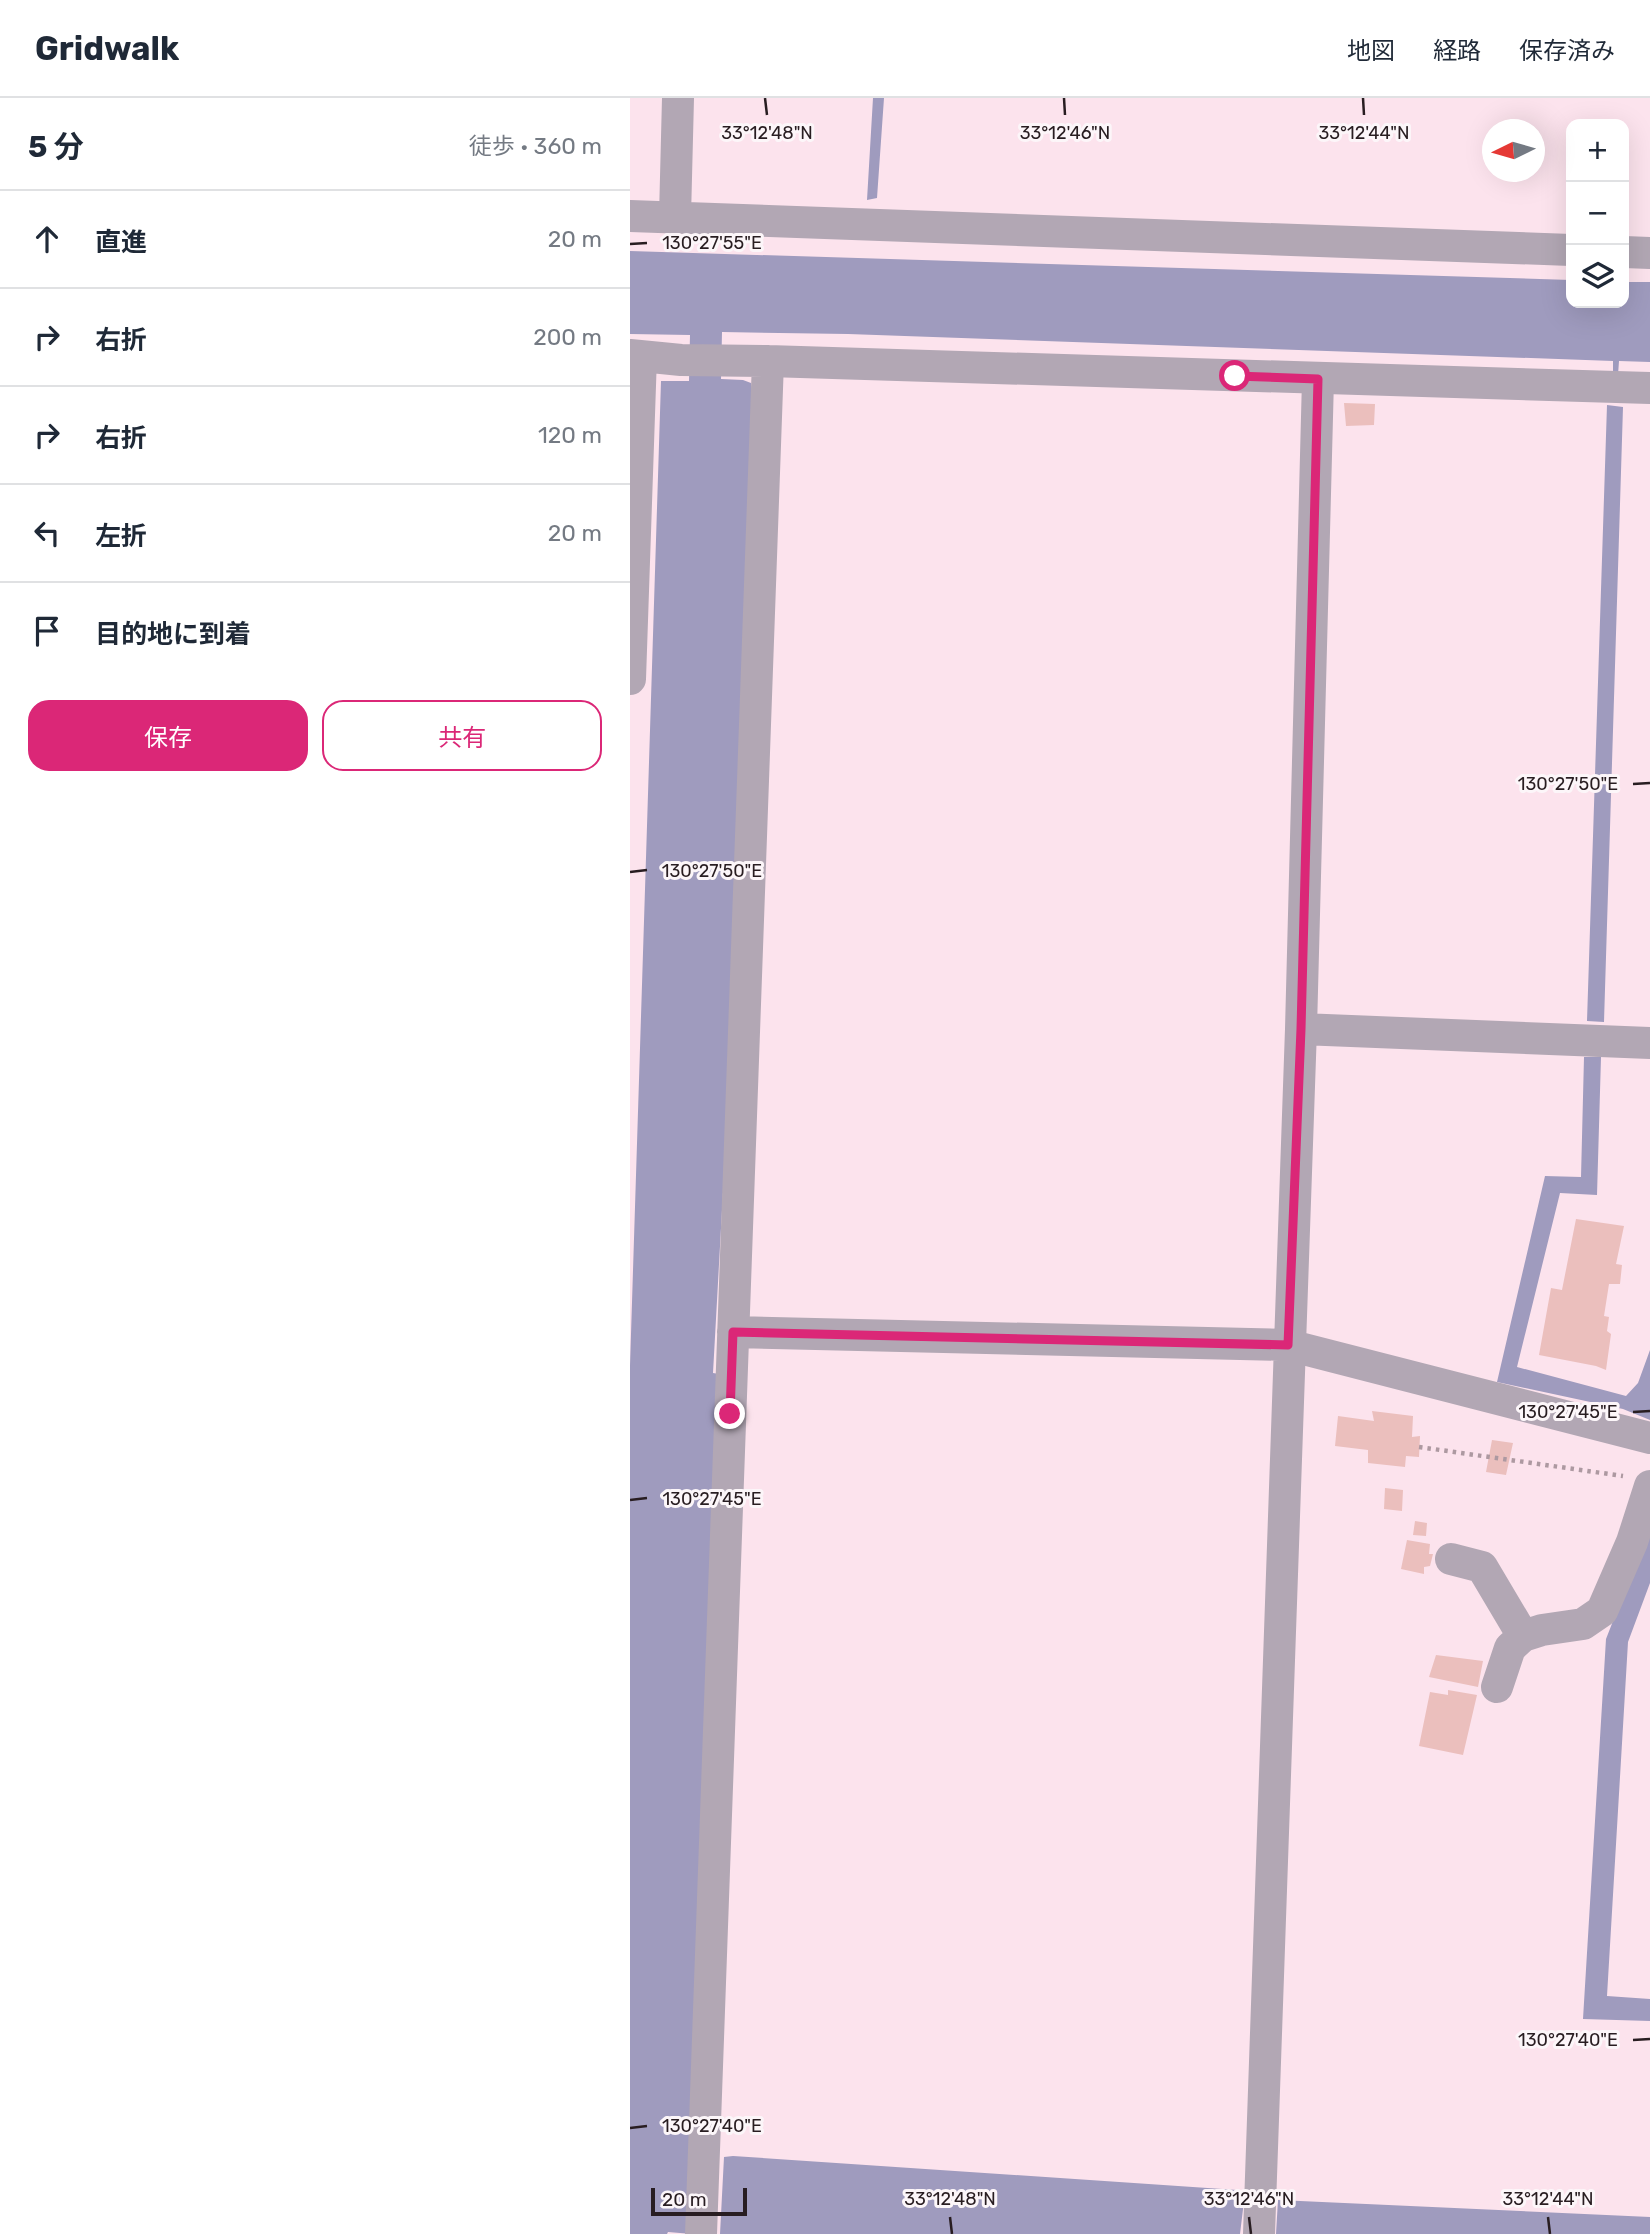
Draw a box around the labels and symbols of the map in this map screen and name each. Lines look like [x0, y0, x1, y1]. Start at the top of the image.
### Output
north arrow [1482, 119, 1545, 182]
text: 33°12'48"N [721, 122, 813, 144]
text: 33°12'46"N [1020, 122, 1110, 144]
text: 33°12'44"N [1318, 122, 1410, 144]
text: 130°27'55"E [662, 232, 762, 254]
route start [1219, 360, 1250, 391]
text: 130°27'50"E [1518, 773, 1618, 795]
text: 130°27'50"E [662, 860, 762, 882]
route end [714, 1398, 745, 1429]
text: 130°27'45"E [1518, 1401, 1618, 1423]
text: 130°27'45"E [662, 1488, 762, 1510]
text: 130°27'40"E [1518, 2029, 1618, 2051]
text: 130°27'40"E [662, 2115, 762, 2137]
scale bar [651, 2185, 747, 2217]
text: 33°12'48"N [904, 2188, 996, 2210]
text: 33°12'46"N [1204, 2188, 1294, 2210]
text: 33°12'44"N [1502, 2188, 1594, 2210]

